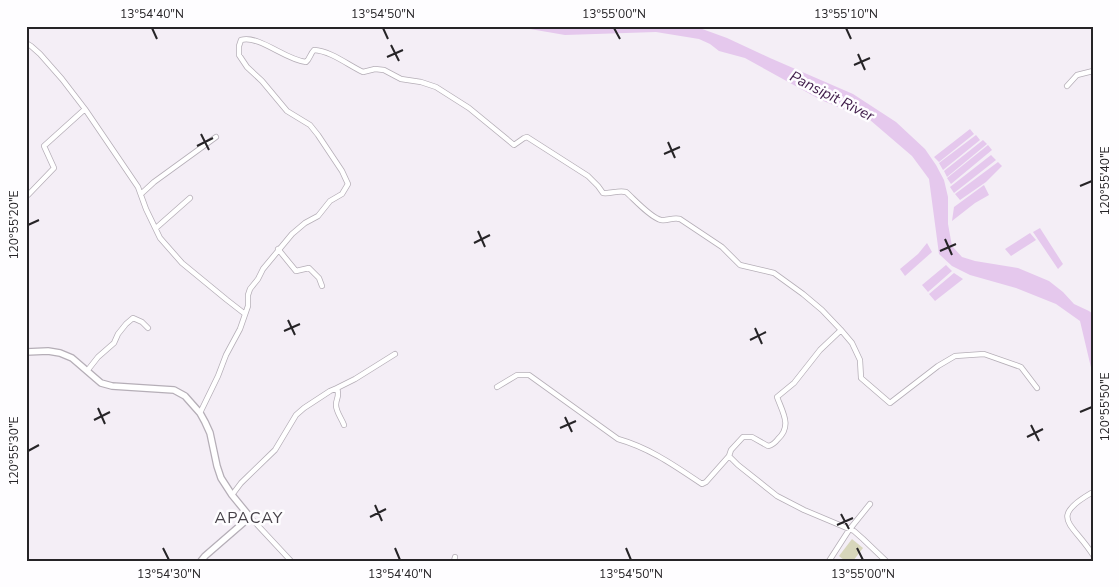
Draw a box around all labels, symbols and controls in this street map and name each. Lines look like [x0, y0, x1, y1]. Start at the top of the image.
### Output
text: 13°54'40"N [120, 6, 184, 22]
text: 13°54'50"N [351, 6, 415, 22]
text: 13°55'00"N [582, 6, 646, 22]
text: 13°55'10"N [814, 6, 878, 22]
water label: Pansipit River [786, 66, 878, 126]
text: 120°55'40"E [1097, 146, 1113, 216]
text: 120°55'20"E [6, 190, 22, 260]
text: 120°55'50"E [1097, 372, 1113, 442]
text: 120°55'30"E [6, 416, 22, 486]
district label: APACAY [215, 507, 283, 529]
text: 13°54'30"N [137, 566, 201, 582]
text: 13°54'40"N [368, 566, 432, 582]
text: 13°54'50"N [599, 566, 663, 582]
text: 13°55'00"N [831, 566, 895, 582]

